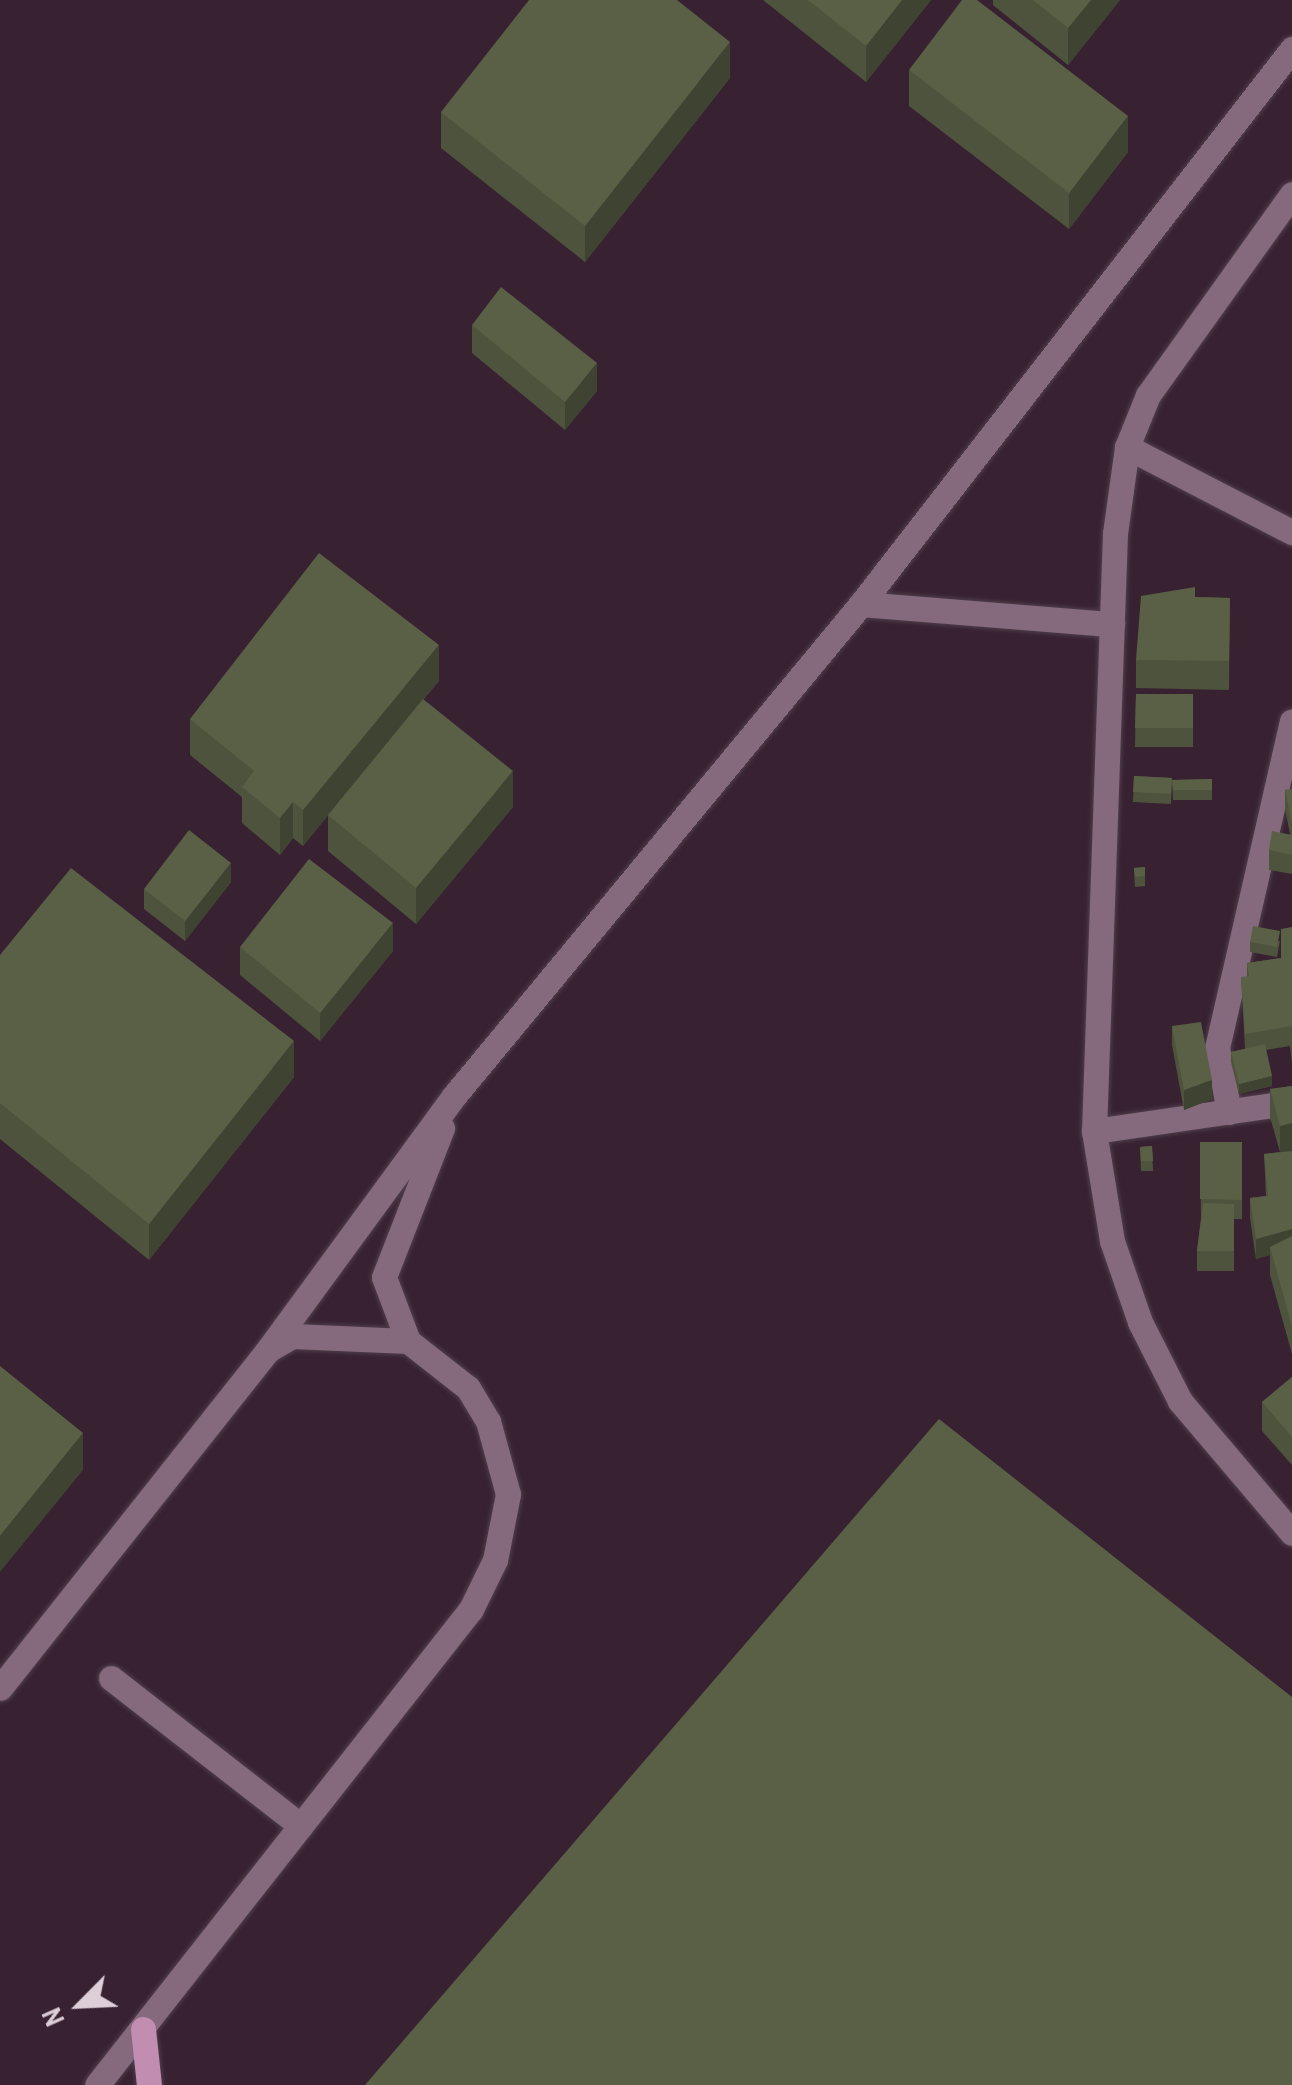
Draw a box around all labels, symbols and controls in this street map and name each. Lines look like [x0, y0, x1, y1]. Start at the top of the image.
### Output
north arrow [30, 1955, 130, 2055]
text: N [32, 2002, 73, 2033]

